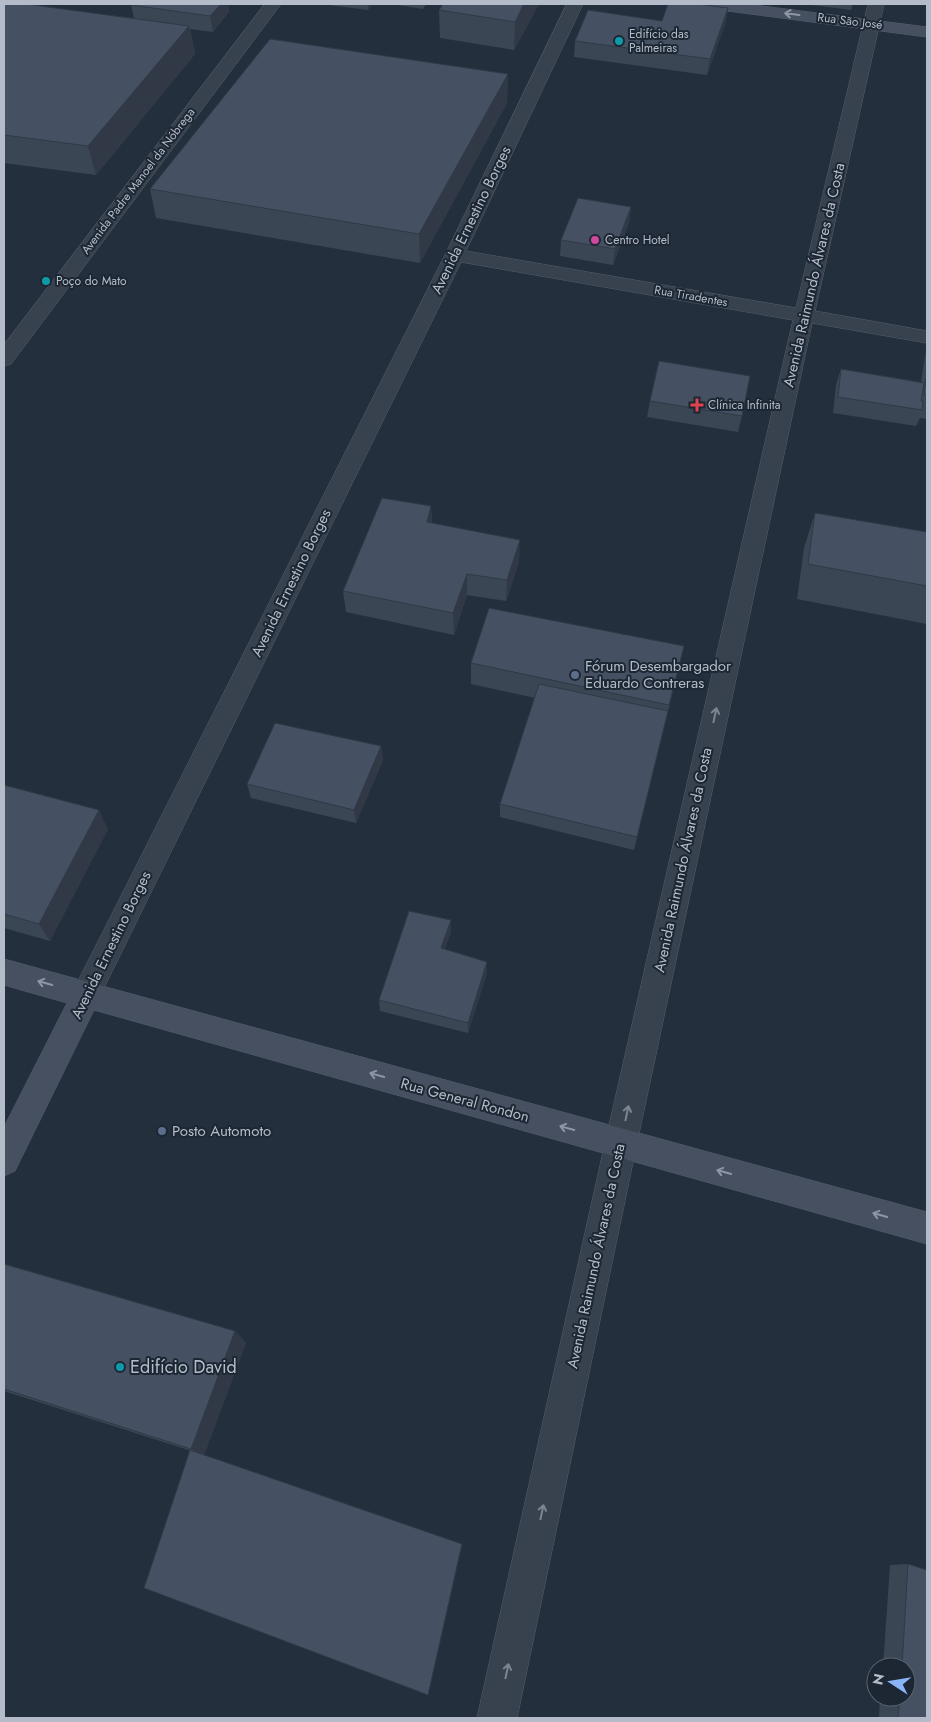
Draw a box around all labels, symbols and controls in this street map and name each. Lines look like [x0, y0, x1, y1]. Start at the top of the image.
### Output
street label: Rua São José [816, 8, 884, 34]
one-way arrow [784, 9, 800, 19]
place label: Edifício das Palmeiras [629, 25, 689, 57]
marker: Edifício das Palmeiras [613, 35, 625, 47]
street label: Avenida Padre Manoel da Nóbrega [77, 104, 199, 258]
street label: Avenida Ernestino Borges [426, 142, 516, 298]
street label: Avenida Raimundo Álvares da Costa [777, 161, 851, 389]
place label: Centro Hotel [605, 231, 670, 249]
marker: Centro Hotel [589, 234, 601, 246]
place label: Poço do Mato [56, 272, 127, 290]
marker: Poço do Mato [40, 275, 52, 287]
street label: Rua Tiradentes [653, 281, 729, 311]
place label: Clínica Infinita [708, 396, 781, 414]
marker: Clínica Infinita [690, 398, 704, 412]
street label: Avenida Ernestino Borges [246, 505, 336, 661]
place label: Fórum Desembargador Eduardo Contreras [585, 655, 732, 694]
marker: Fórum Desembargador Eduardo Contreras [569, 669, 581, 681]
one-way arrow [711, 708, 720, 724]
street label: Avenida Raimundo Álvares da Costa [648, 745, 718, 975]
street label: Avenida Ernestino Borges [66, 867, 156, 1023]
one-way arrow [37, 978, 53, 988]
one-way arrow [369, 1070, 385, 1080]
street label: Rua General Rondon [398, 1072, 532, 1128]
one-way arrow [623, 1106, 632, 1122]
place label: Posto Automoto [172, 1120, 271, 1142]
one-way arrow [560, 1123, 576, 1133]
marker: Posto Automoto [156, 1125, 168, 1137]
street label: Avenida Raimundo Álvares da Costa [561, 1141, 631, 1371]
one-way arrow [716, 1166, 732, 1176]
one-way arrow [873, 1210, 889, 1219]
place label: Edifício David [130, 1354, 237, 1380]
marker: Edifício David [114, 1361, 126, 1373]
one-way arrow [537, 1504, 547, 1520]
north arrow [866, 1657, 916, 1707]
one-way arrow [503, 1663, 513, 1679]
text: N [867, 1672, 889, 1687]

